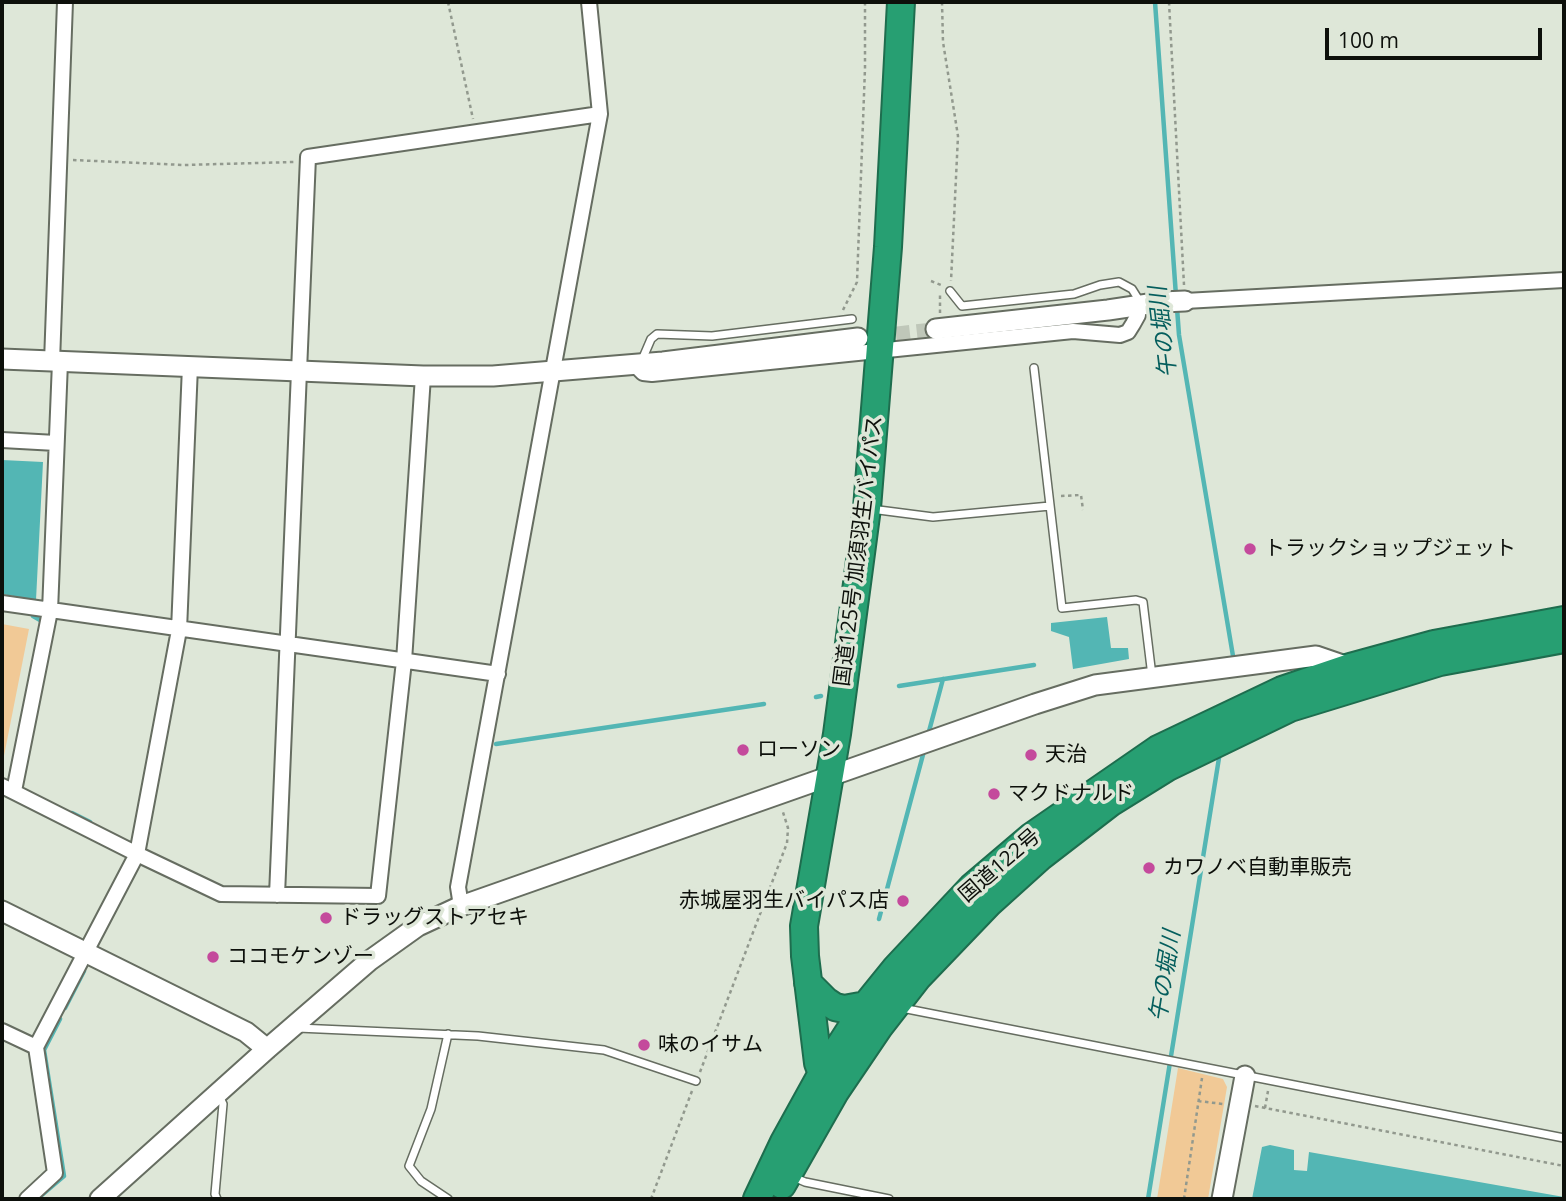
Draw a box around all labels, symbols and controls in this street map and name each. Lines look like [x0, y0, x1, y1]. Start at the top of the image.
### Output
scale bar [1328, 14, 1545, 58]
text: 100 m [1338, 26, 1399, 54]
water label: 午の堀川 [1145, 285, 1183, 379]
street label: 国道125号 加須羽生バイパス [830, 414, 888, 688]
place label: トラックショップジェット [1264, 536, 1516, 562]
marker: トラックショップジェット [1242, 541, 1258, 557]
place label: ローソン [757, 737, 841, 763]
marker: ローソン [735, 742, 751, 758]
place label: 天治 [1045, 742, 1087, 768]
marker: 天治 [1023, 747, 1039, 763]
place label: マクドナルド [1008, 781, 1134, 807]
marker: マクドナルド [986, 786, 1002, 802]
street label: 国道122号 [954, 824, 1046, 908]
place label: カワノベ自動車販売 [1163, 855, 1352, 881]
marker: カワノベ自動車販売 [1141, 860, 1157, 876]
place label: 赤城屋羽生バイパス店 [679, 888, 889, 914]
marker: 赤城屋羽生バイパス店 [895, 893, 911, 909]
place label: ドラッグストアセキ [340, 905, 529, 931]
marker: ドラッグストアセキ [318, 910, 334, 926]
water label: 午の堀川 [1145, 928, 1187, 1024]
place label: ココモケンゾー [227, 944, 374, 970]
marker: ココモケンゾー [205, 949, 221, 965]
place label: 味のイサム [658, 1032, 763, 1058]
marker: 味のイサム [636, 1037, 652, 1053]

